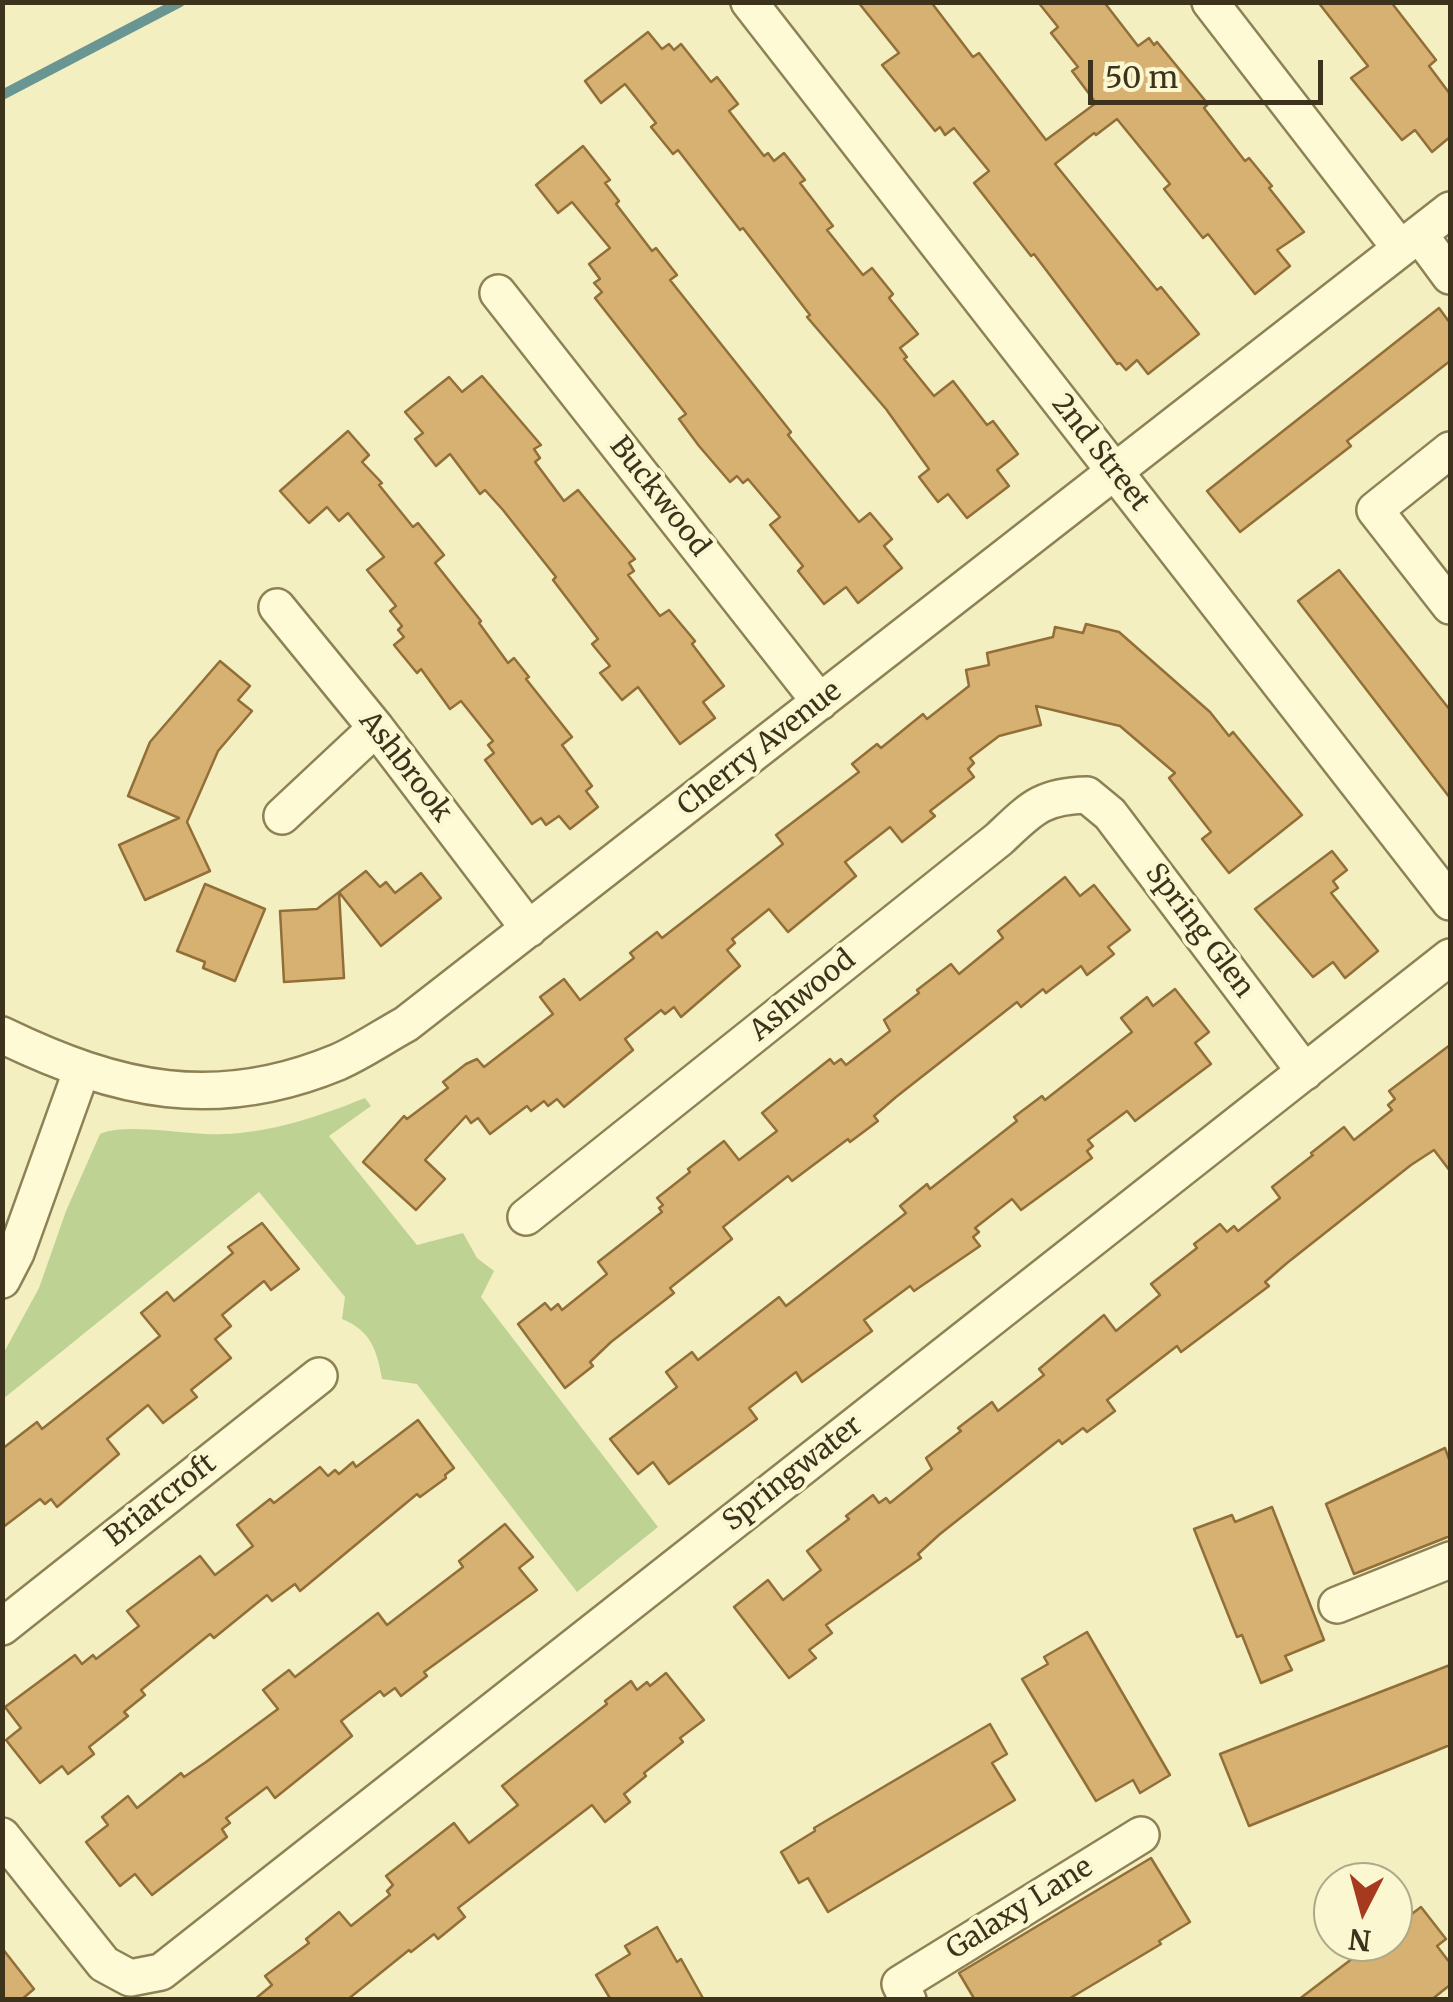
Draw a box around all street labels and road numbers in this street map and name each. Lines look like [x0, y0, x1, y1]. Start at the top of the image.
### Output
street label: 2nd Street [1044, 388, 1156, 518]
street label: Buckwood [602, 431, 716, 563]
street label: Cherry Avenue [672, 675, 848, 823]
street label: Ashbrook [352, 705, 458, 829]
street label: Spring Glen [1138, 857, 1260, 1005]
street label: Ashwood [744, 943, 862, 1049]
street label: Springwater [717, 1409, 869, 1539]
street label: Briarcroft [99, 1447, 223, 1555]
street label: Galaxy Lane [941, 1851, 1099, 1967]

